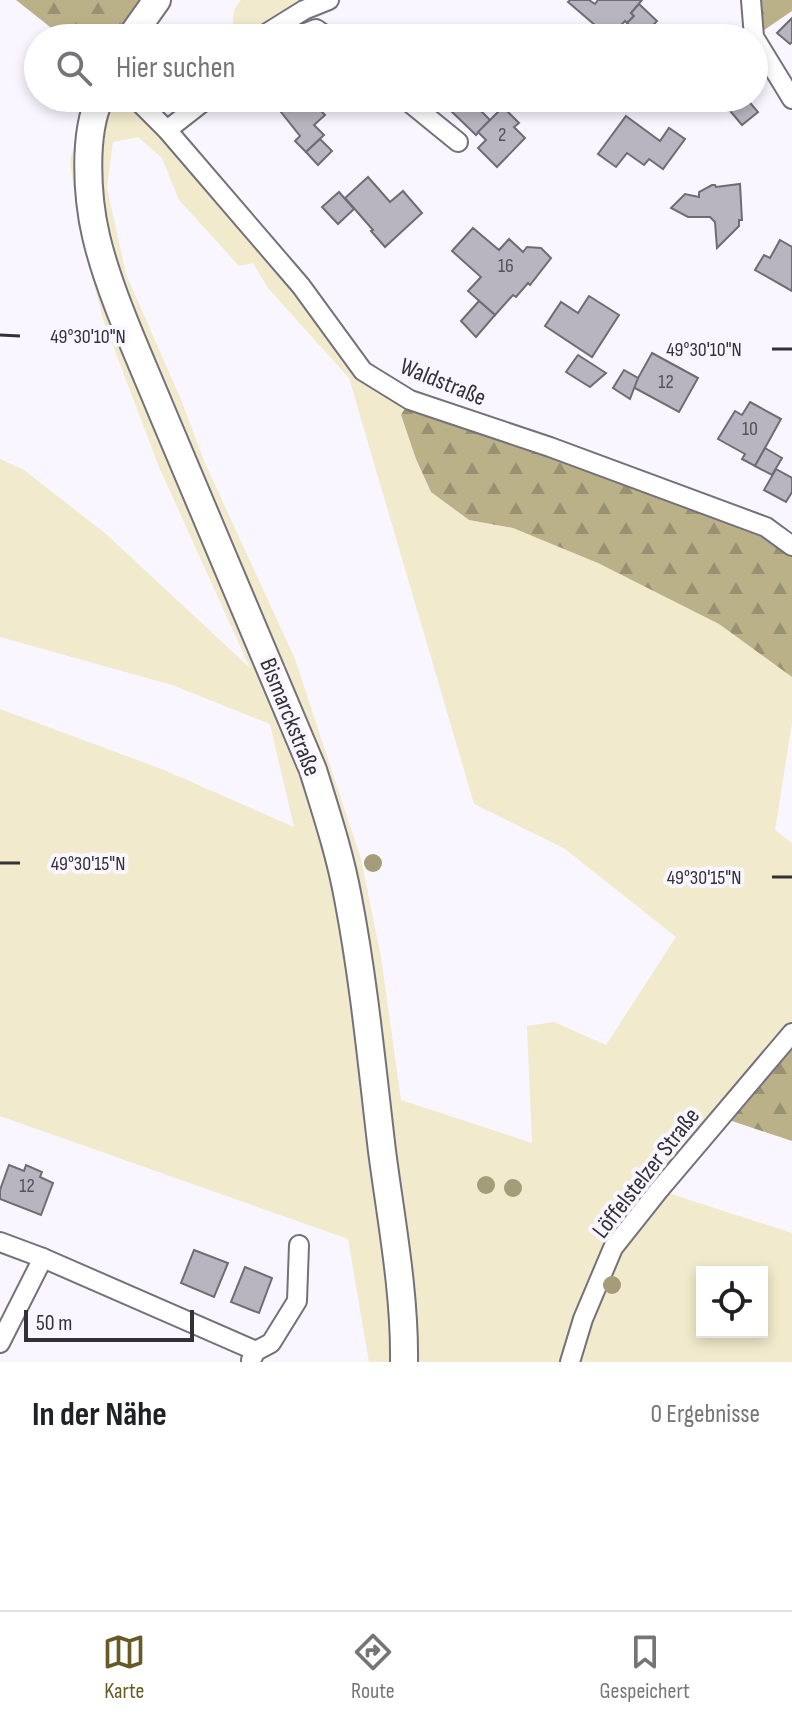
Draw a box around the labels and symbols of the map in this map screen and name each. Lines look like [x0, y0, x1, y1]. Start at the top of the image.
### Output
house number: 2 [498, 123, 506, 147]
house number: 16 [498, 254, 514, 278]
text: 49°30'10"N [50, 325, 126, 349]
text: 49°30'10"N [666, 338, 742, 362]
street label: Waldstraße [396, 352, 490, 412]
house number: 12 [658, 370, 674, 394]
house number: 10 [742, 417, 758, 441]
street label: Bismarckstraße [253, 654, 327, 780]
text: 49°30'15"N [51, 852, 125, 876]
text: 49°30'15"N [667, 866, 741, 890]
street label: Löffelstelzer Straße [586, 1102, 706, 1244]
house number: 12 [19, 1174, 35, 1198]
scale bar [24, 1306, 194, 1342]

